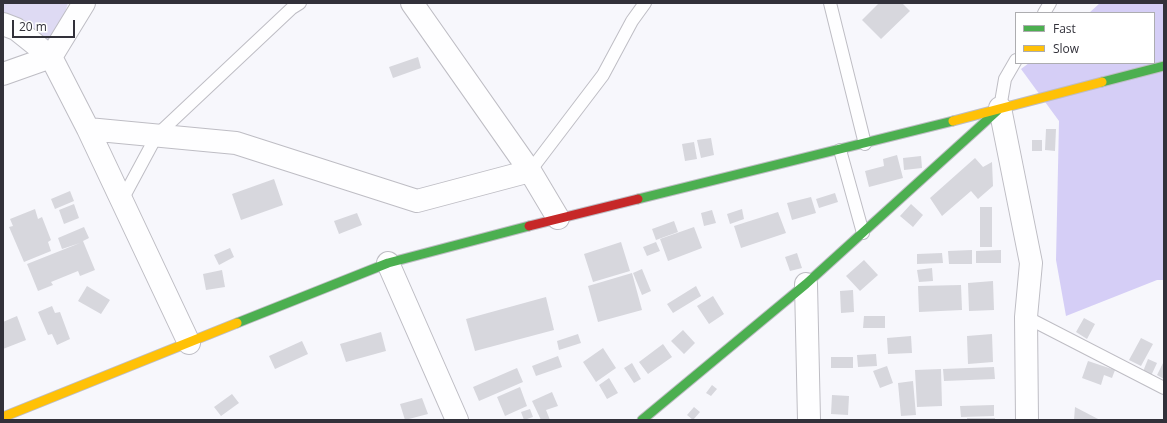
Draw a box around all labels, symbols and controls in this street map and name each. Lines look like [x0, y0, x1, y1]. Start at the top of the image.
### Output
scale bar [14, 12, 77, 38]
legend [1015, 12, 1155, 64]
text: 20 m [19, 18, 47, 35]
text: Fast [1053, 20, 1076, 37]
text: Slow [1053, 40, 1079, 57]

